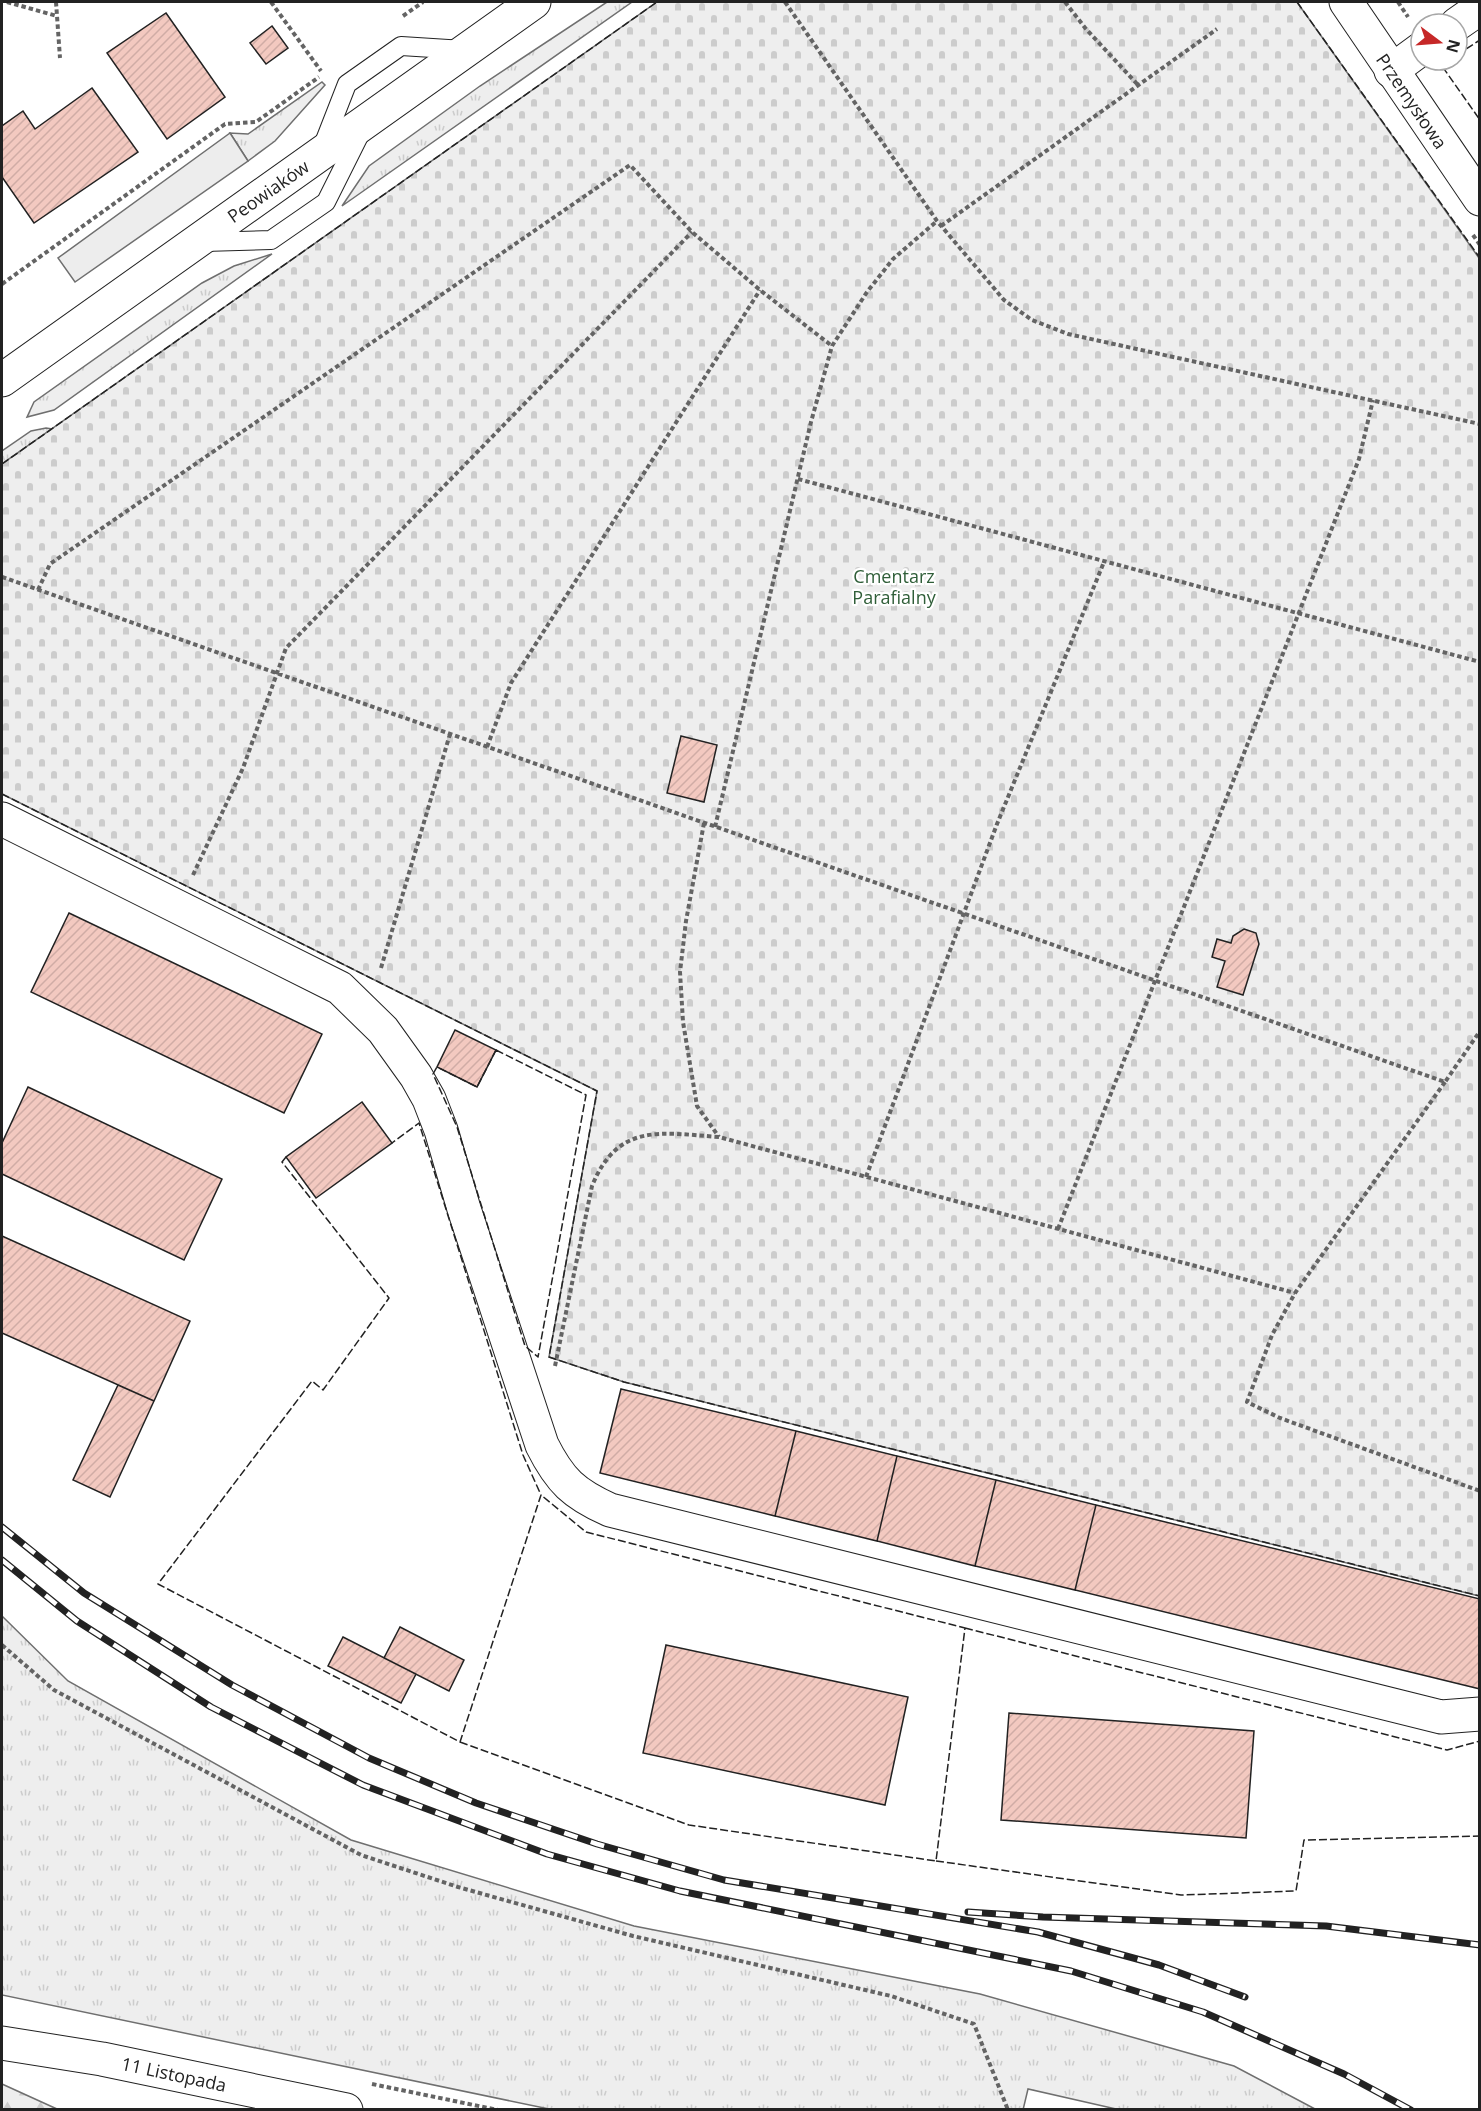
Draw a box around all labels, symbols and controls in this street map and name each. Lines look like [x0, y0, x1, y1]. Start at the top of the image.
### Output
north arrow [1409, 12, 1469, 72]
text: N [1441, 37, 1466, 55]
street label: Przemysłowa [1371, 49, 1453, 153]
street label: Peowiaków [222, 154, 314, 228]
park label: Cmentarz Parafialny [852, 564, 937, 609]
street label: 11 Listopada [119, 2051, 229, 2097]

